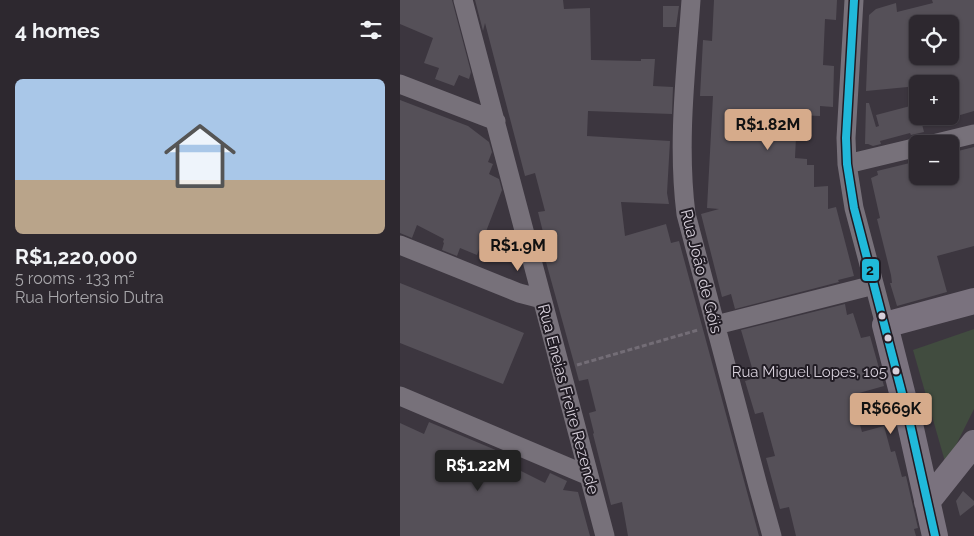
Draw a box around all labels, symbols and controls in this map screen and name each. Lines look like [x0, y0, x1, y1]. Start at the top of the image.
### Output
map controls [909, 15, 959, 185]
button: locate [909, 15, 959, 65]
icon: filters [357, 16, 385, 44]
text: 4 homes [15, 18, 100, 43]
button: + [909, 75, 959, 125]
pin: R$1.82M [722, 108, 814, 151]
icon: home [155, 111, 245, 201]
text: R$1.82M [736, 115, 800, 134]
button: − [909, 135, 959, 185]
street label: Rua João de Góis [677, 207, 726, 335]
pin: R$1.9M [477, 230, 559, 272]
text: R$1.9M [490, 236, 546, 255]
text: R$1,220,000 [15, 244, 138, 269]
line badge: 2 [861, 258, 880, 282]
text: 2 [866, 262, 874, 278]
text: 5 rooms · 133 m² [15, 269, 135, 288]
text: Rua Hortensio Dutra [15, 288, 164, 307]
street label: Rua Eneias Freire Rezende [534, 302, 603, 496]
unlabelled marker [877, 311, 887, 321]
unlabelled marker [883, 333, 893, 343]
place label: Rua Miguel Lopes, 105 [732, 363, 887, 381]
marker: Rua Miguel Lopes, 105 [891, 366, 901, 376]
pin: R$669K [850, 392, 932, 435]
text: R$669K [861, 399, 921, 418]
pin: R$1.22M [432, 450, 524, 492]
text: R$1.22M [446, 456, 510, 475]

